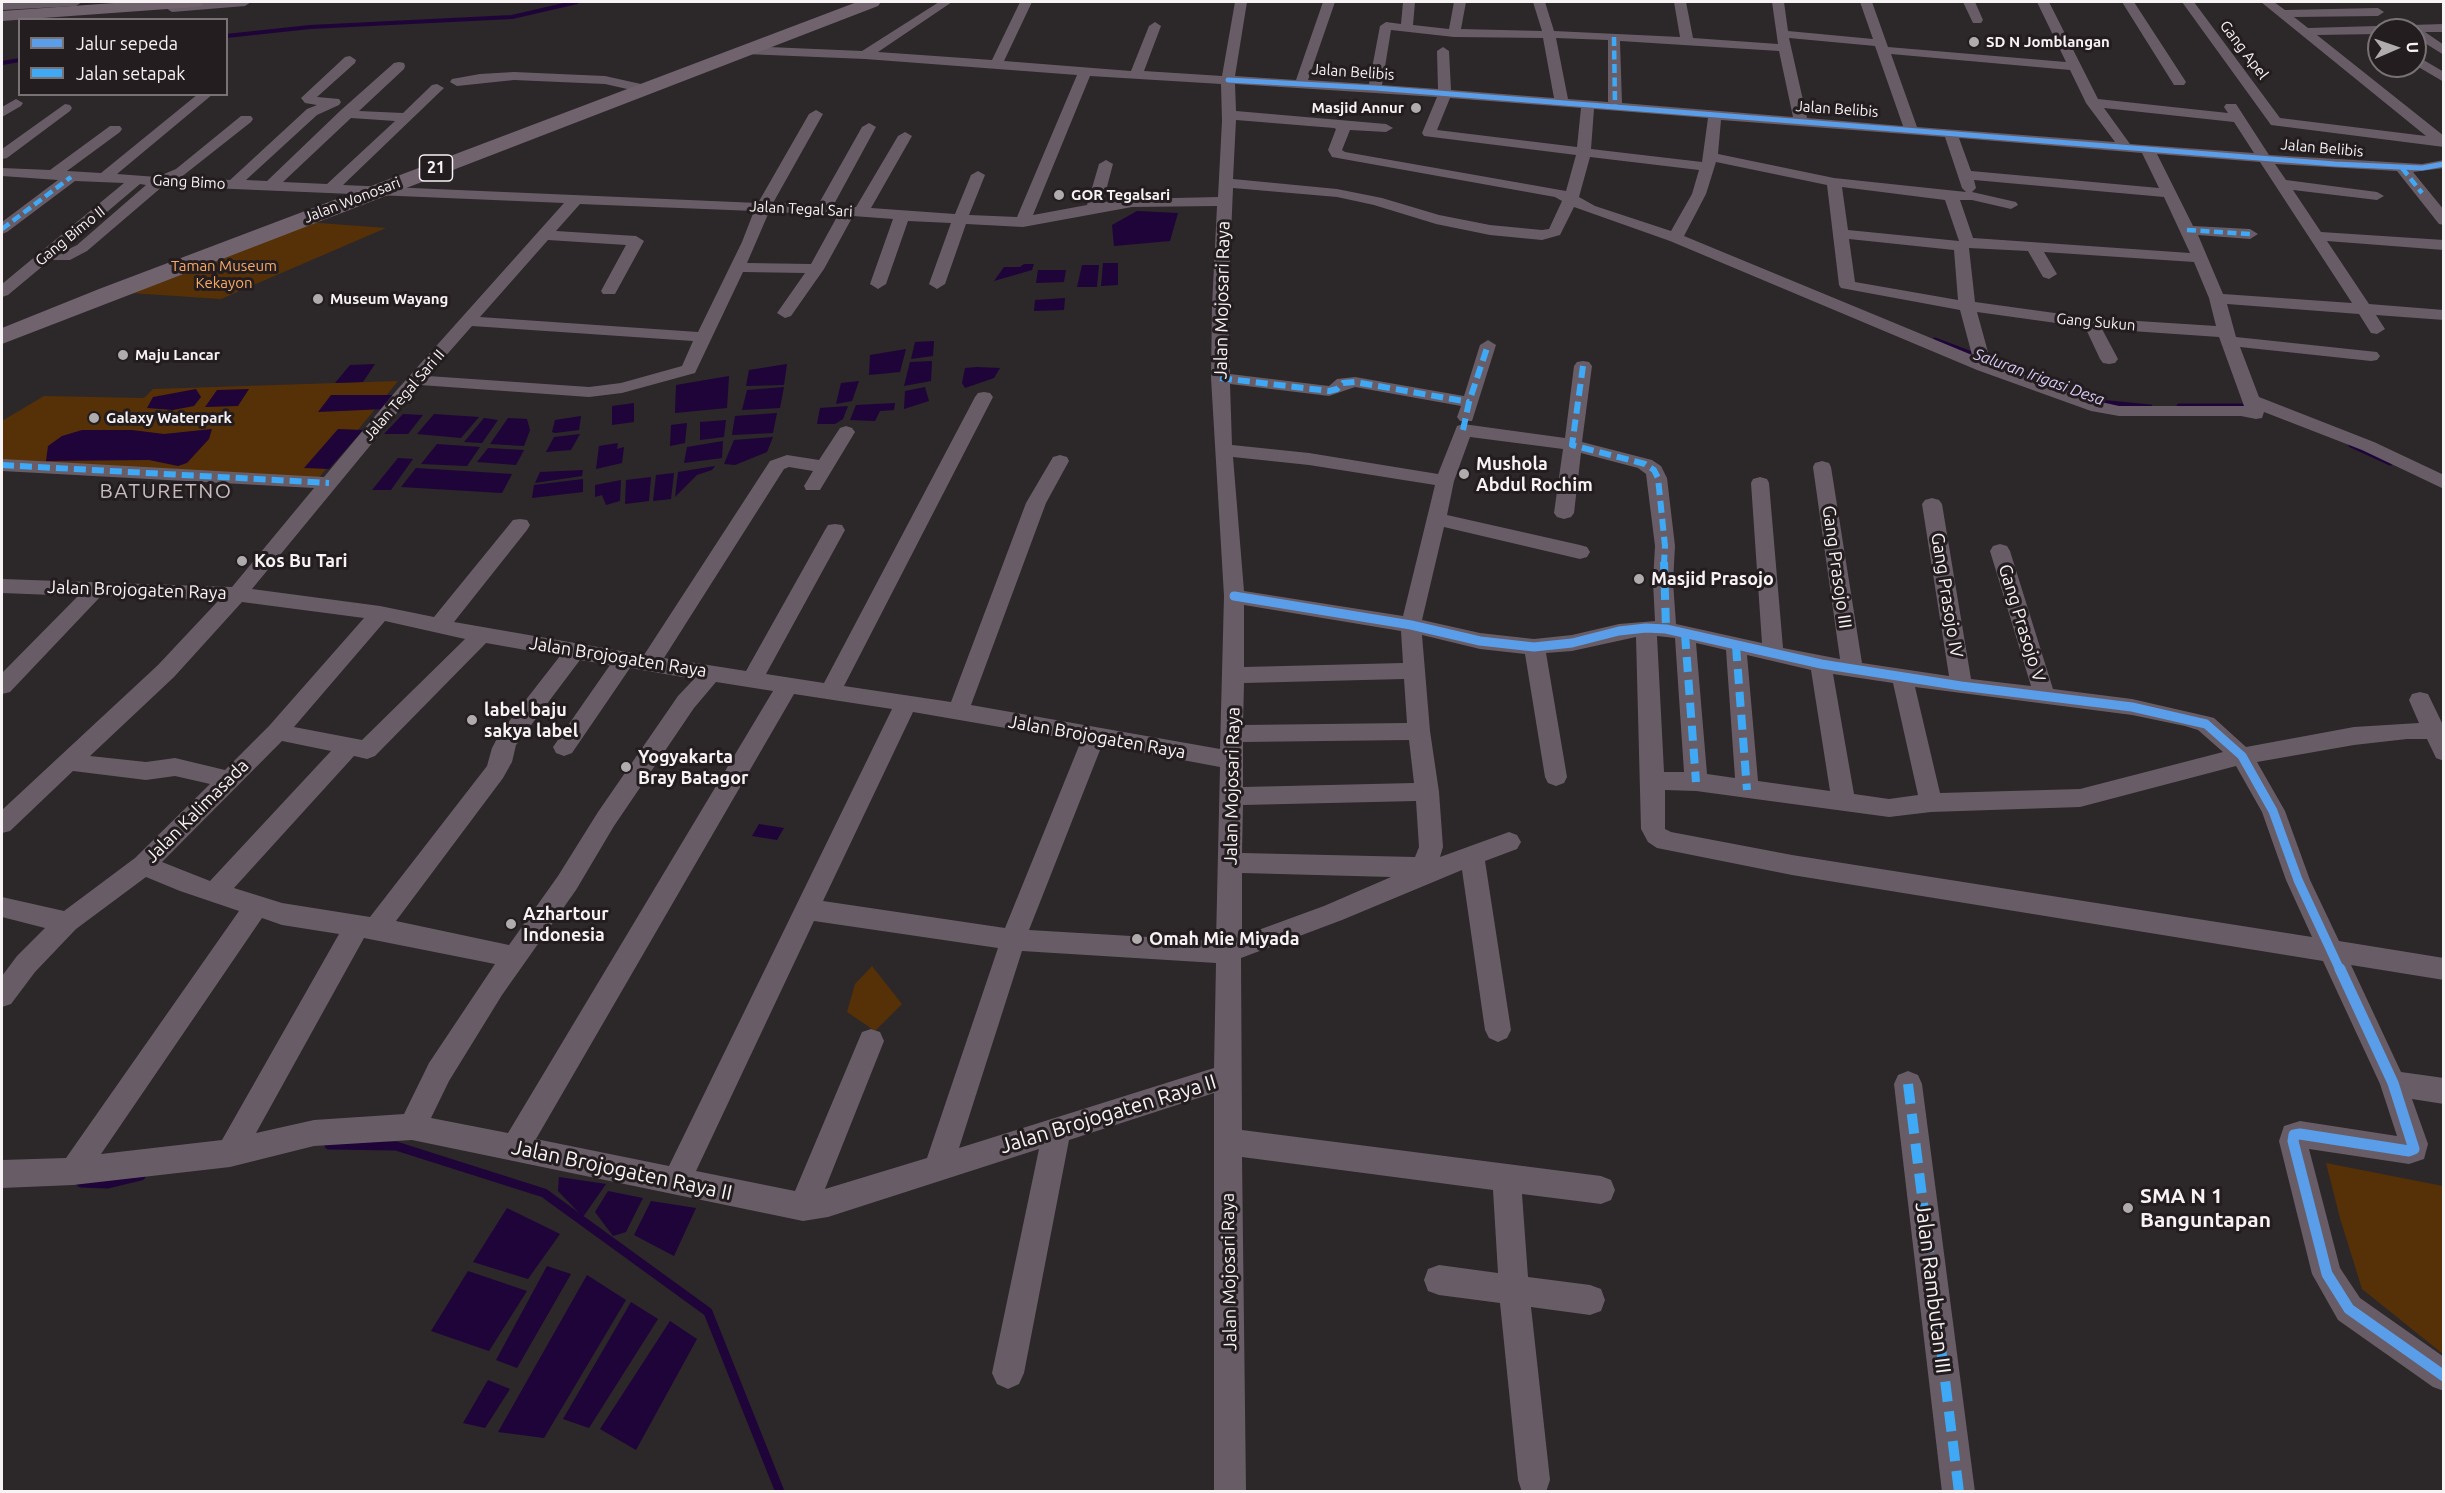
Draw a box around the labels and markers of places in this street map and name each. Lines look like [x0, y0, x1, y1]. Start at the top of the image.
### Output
place label: SD N Jomblangan [1986, 33, 2110, 51]
marker: SD N Jomblangan [1967, 35, 1981, 49]
place label: Masjid Annur [1312, 99, 1404, 117]
marker: Masjid Annur [1409, 101, 1423, 115]
place label: GOR Tegalsari [1071, 186, 1170, 204]
marker: GOR Tegalsari [1052, 188, 1066, 202]
place label: Museum Wayang [330, 290, 448, 308]
marker: Museum Wayang [311, 292, 325, 306]
place label: Maju Lancar [135, 346, 220, 364]
marker: Maju Lancar [116, 348, 130, 362]
place label: Galaxy Waterpark [106, 409, 232, 427]
marker: Galaxy Waterpark [87, 411, 101, 425]
place label: Mushola Abdul Rochim [1476, 453, 1593, 496]
marker: Mushola Abdul Rochim [1457, 467, 1471, 481]
place label: Kos Bu Tari [254, 550, 347, 572]
marker: Kos Bu Tari [235, 554, 249, 568]
place label: Masjid Prasojo [1651, 568, 1774, 590]
marker: Masjid Prasojo [1632, 572, 1646, 586]
place label: label baju sakya label [484, 699, 578, 742]
marker: label baju sakya label [465, 713, 479, 727]
place label: Yogyakarta Bray Batagor [638, 746, 748, 789]
marker: Yogyakarta Bray Batagor [619, 760, 633, 774]
place label: Azhartour Indonesia [523, 903, 609, 946]
marker: Azhartour Indonesia [504, 917, 518, 931]
place label: Omah Mie Miyada [1149, 928, 1299, 950]
marker: Omah Mie Miyada [1130, 932, 1144, 946]
place label: SMA N 1 Banguntapan [2140, 1183, 2271, 1233]
marker: SMA N 1 Banguntapan [2121, 1201, 2135, 1215]

